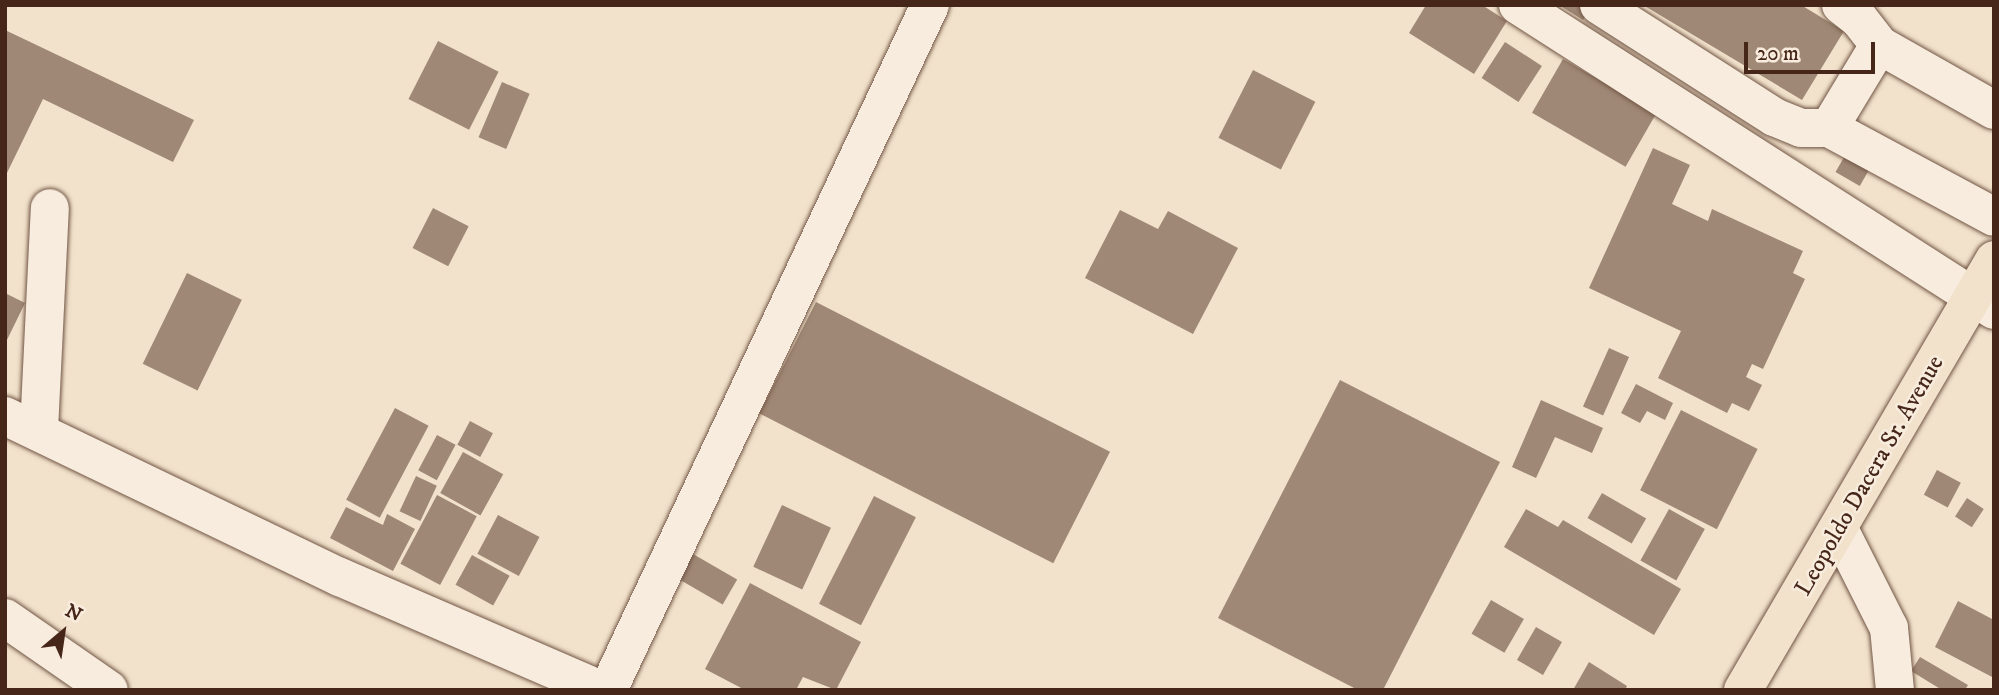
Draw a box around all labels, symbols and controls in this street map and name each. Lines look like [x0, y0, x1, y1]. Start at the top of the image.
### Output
scale bar [1747, 28, 1878, 72]
text: 20 m [1757, 41, 1799, 67]
street label: Leopoldo Dacera Sr. Avenue [1789, 351, 1951, 601]
north arrow [28, 597, 98, 667]
text: N [61, 599, 86, 627]

